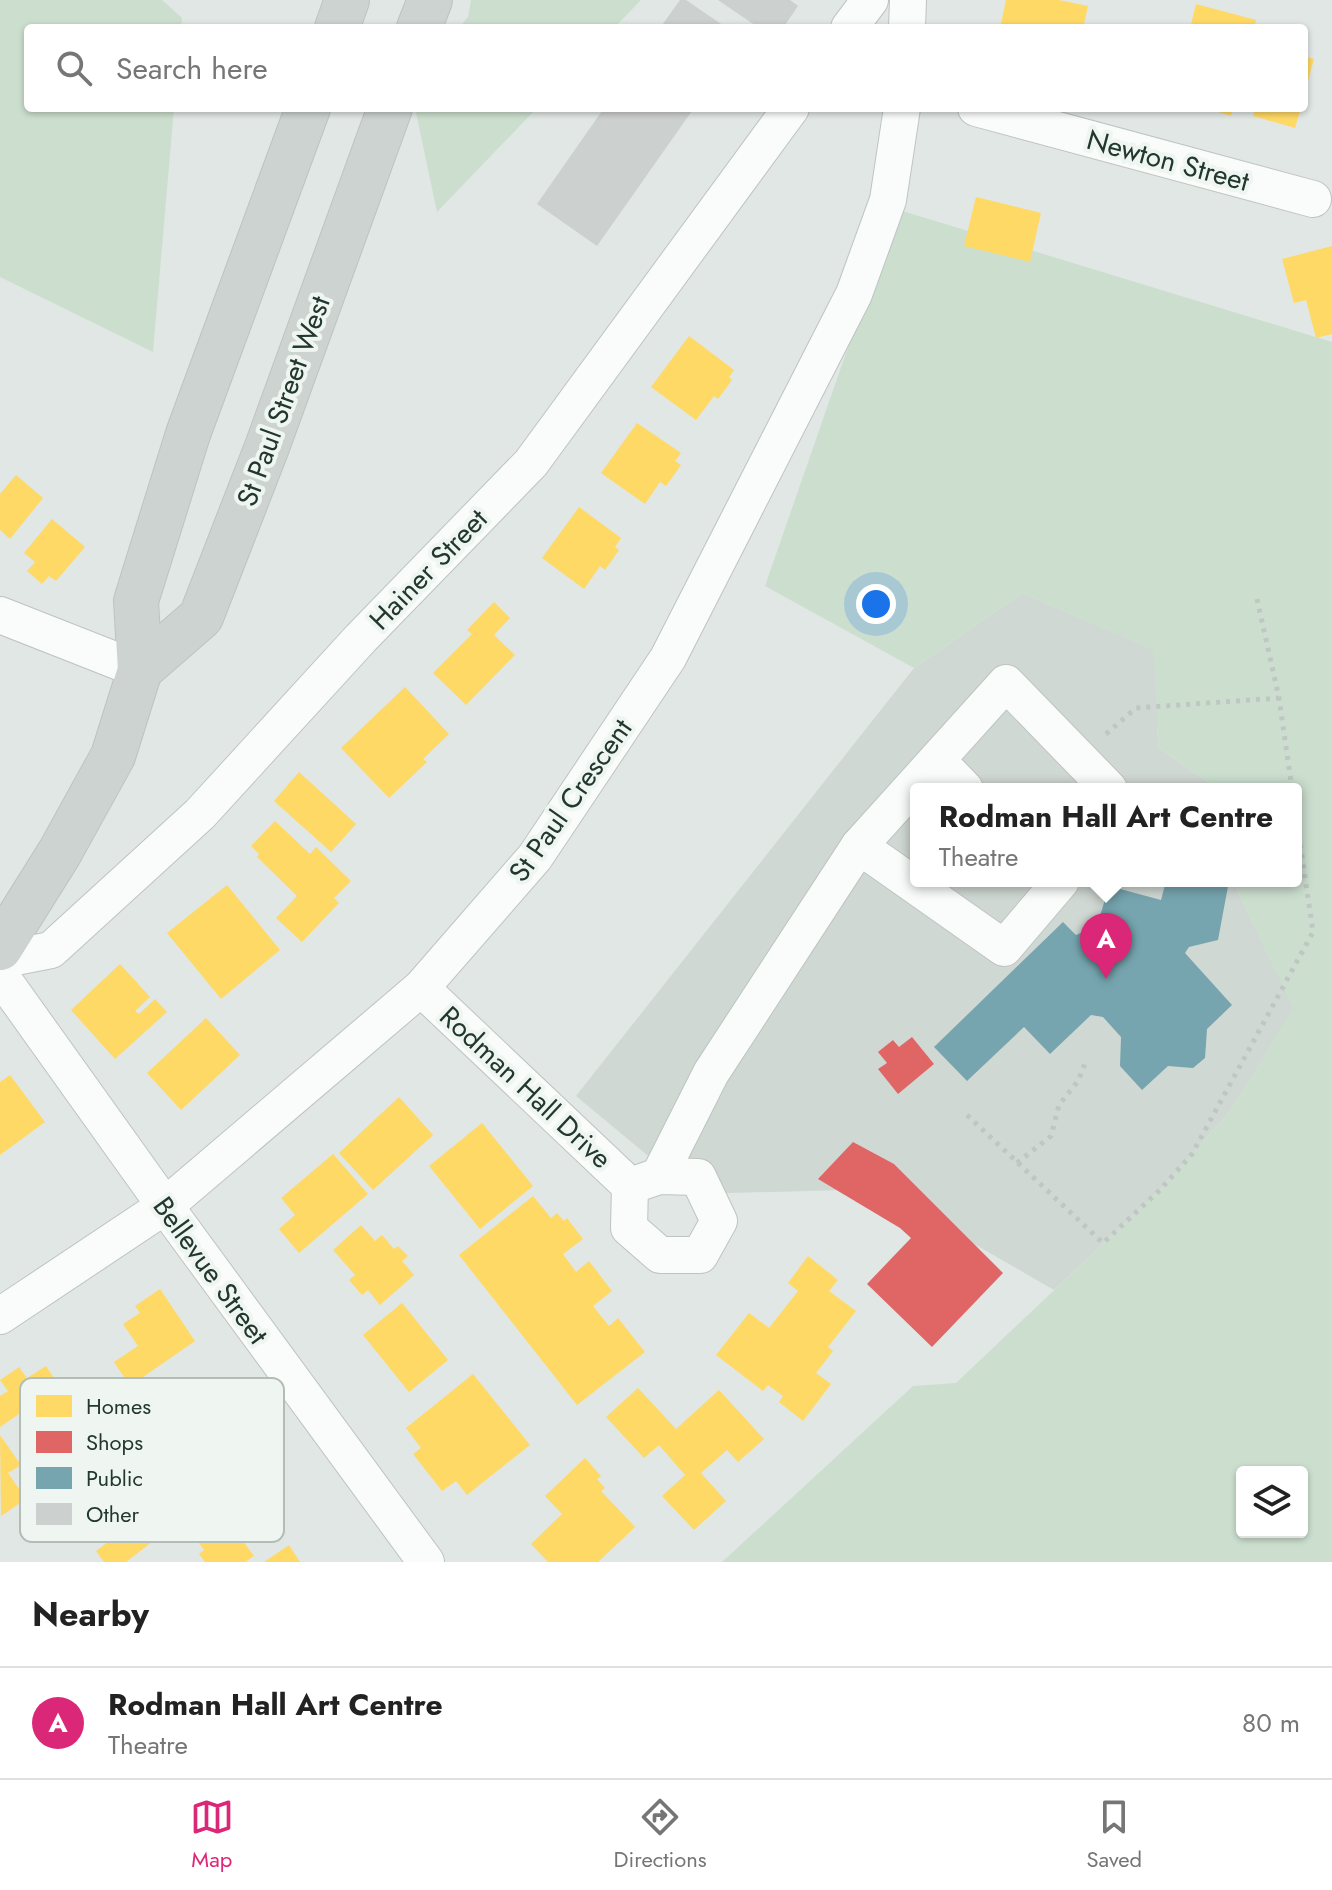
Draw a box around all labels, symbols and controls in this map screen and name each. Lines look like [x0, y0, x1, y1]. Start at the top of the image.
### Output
search box [24, 24, 1308, 112]
icon: search [52, 46, 96, 90]
text: Search here [116, 47, 268, 90]
street label: Newton Street [1082, 119, 1254, 202]
street label: St Paul Street West [226, 290, 341, 512]
street label: Hainer Street [360, 499, 497, 639]
your location [856, 584, 896, 624]
street label: St Paul Crescent [499, 710, 642, 890]
popup [910, 783, 1302, 887]
text: Rodman Hall Art Centre [939, 795, 1273, 838]
text: Theatre [939, 838, 1019, 876]
pin: A [1080, 913, 1132, 979]
street label: Rodman Hall Drive [430, 997, 621, 1178]
street label: Bellevue Street [143, 1188, 278, 1353]
legend [20, 1378, 284, 1542]
text: Homes [86, 1390, 151, 1422]
text: Shops [86, 1426, 143, 1458]
text: Public [86, 1462, 143, 1494]
map controls [1236, 1466, 1308, 1538]
button: layers [1236, 1466, 1308, 1538]
text: Other [86, 1498, 140, 1530]
text: Nearby [32, 1590, 149, 1639]
text: Rodman Hall Art Centre [108, 1683, 443, 1726]
text: A [48, 1704, 68, 1742]
text: 80 m [1242, 1704, 1300, 1742]
text: Theatre [108, 1726, 188, 1764]
tab: Map [190, 1795, 234, 1875]
tab: Directions [614, 1795, 707, 1875]
tab: Saved [1086, 1795, 1142, 1875]

